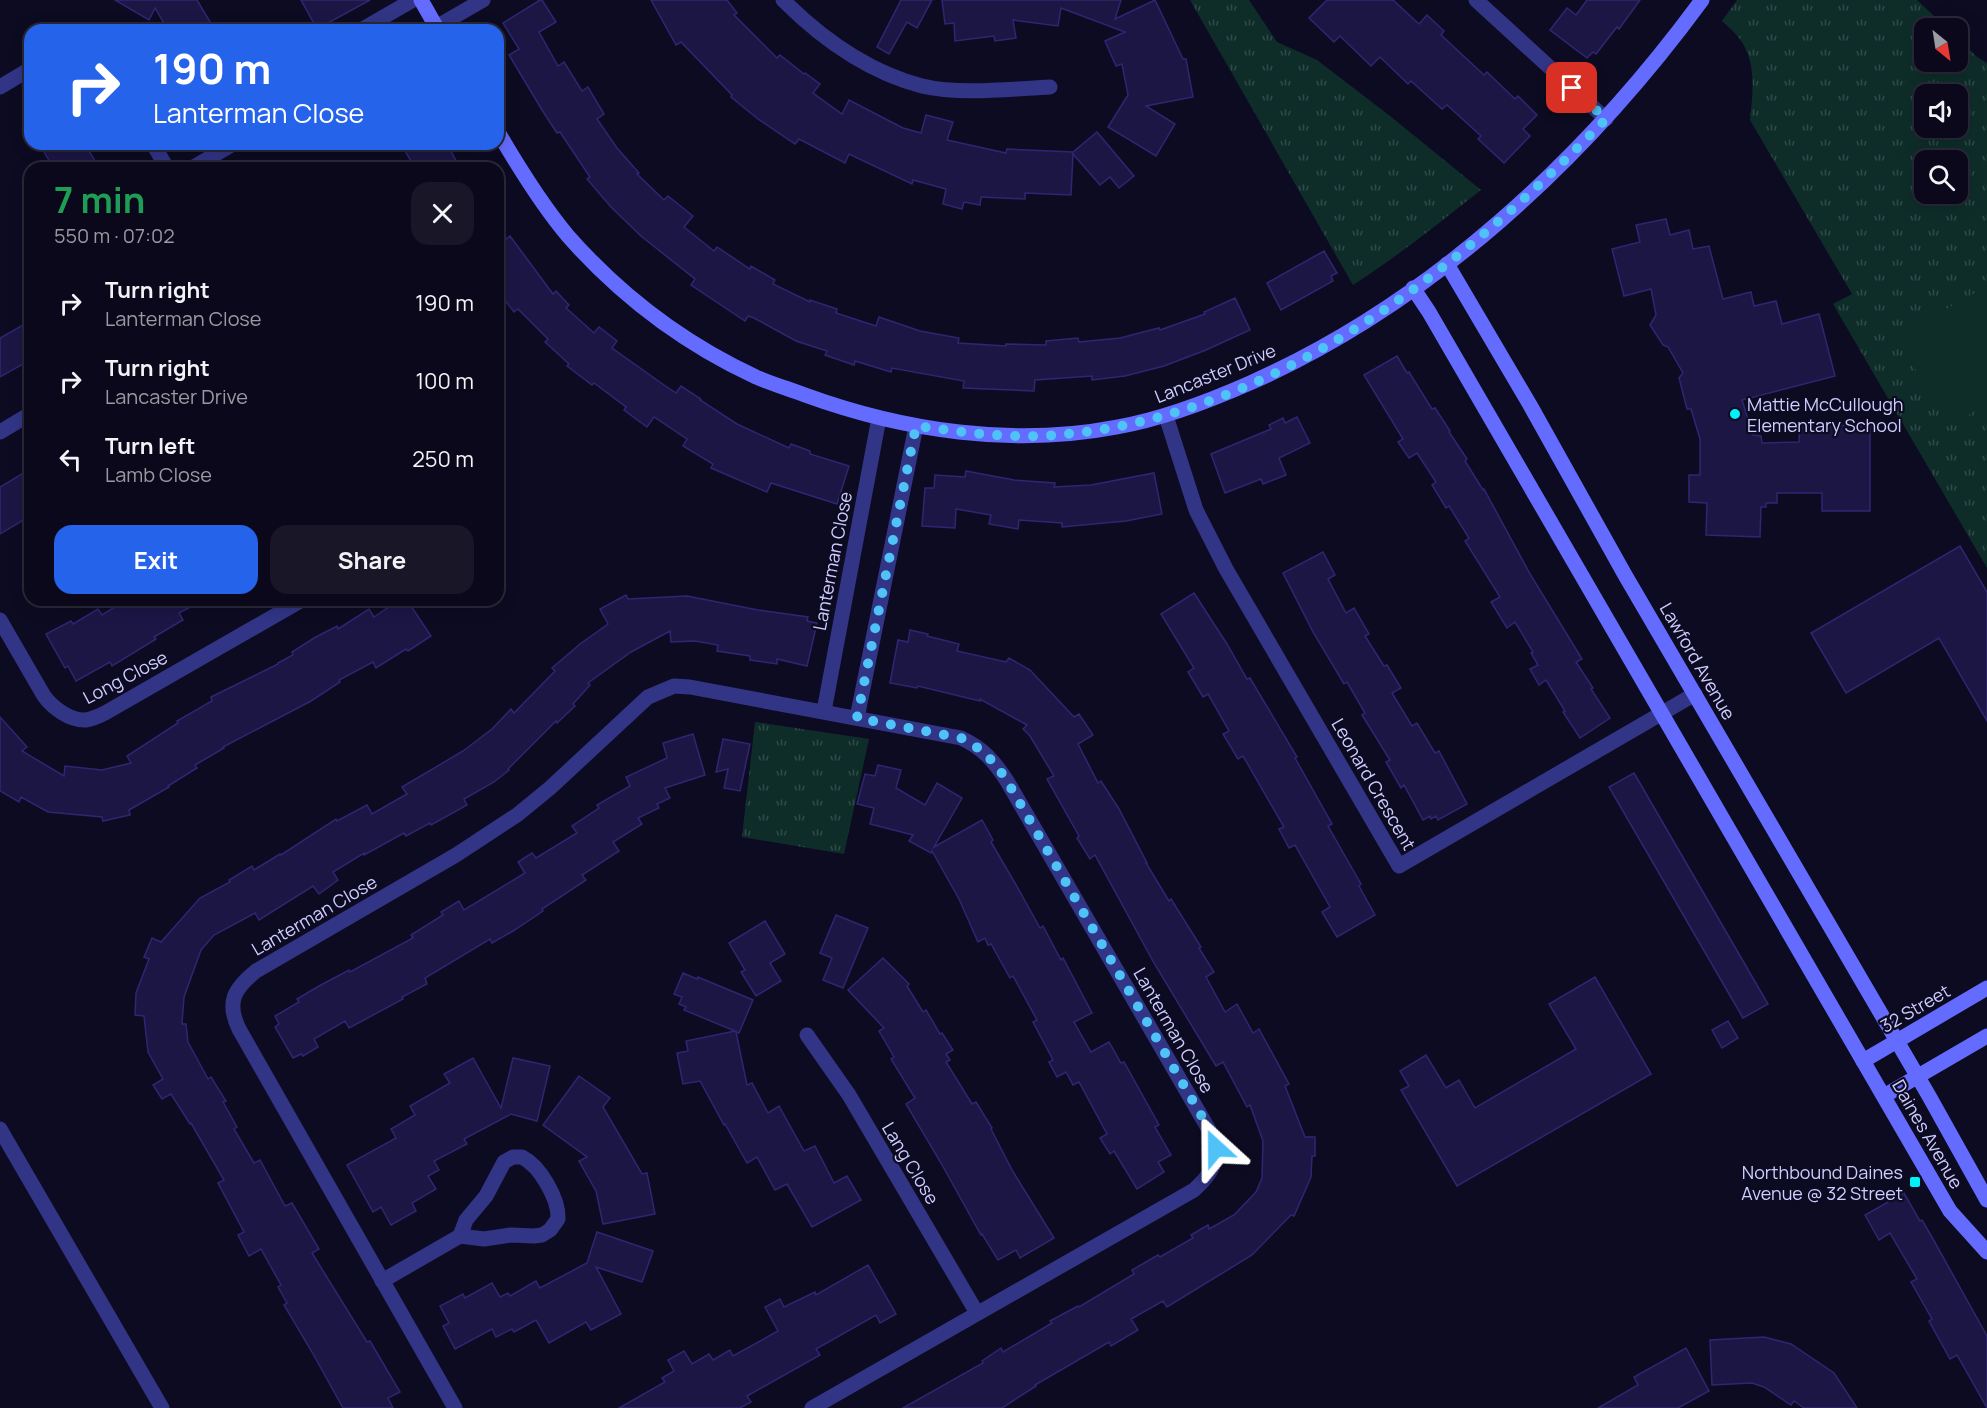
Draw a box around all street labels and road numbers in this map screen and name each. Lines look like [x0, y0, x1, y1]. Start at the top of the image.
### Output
street label: Lancaster Drive [1151, 338, 1279, 408]
street label: Lanterman Close [807, 490, 857, 632]
street label: Lawford Avenue [1655, 598, 1741, 724]
street label: Long Close [79, 645, 171, 709]
street label: Leonard Crescent [1326, 714, 1422, 854]
street label: Lanterman Close [247, 869, 381, 961]
street label: Lanterman Close [1128, 963, 1220, 1097]
street label: 32 Street [1876, 978, 1954, 1038]
street label: Daines Avenue [1887, 1075, 1969, 1193]
street label: Lang Close [877, 1117, 945, 1209]

